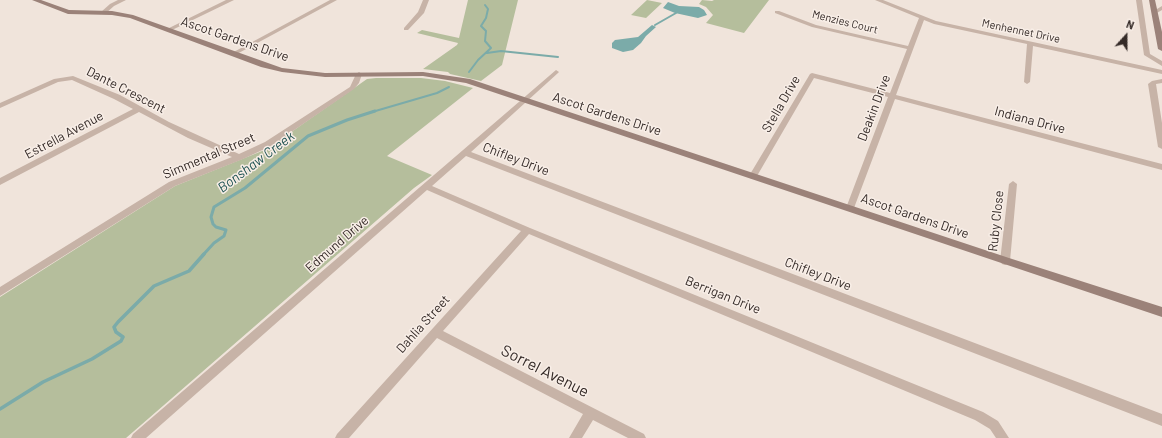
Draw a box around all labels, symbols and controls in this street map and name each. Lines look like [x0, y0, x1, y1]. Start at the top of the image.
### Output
street label: Menzies Court [811, 7, 879, 37]
street label: Ascot Gardens Drive [179, 13, 291, 65]
street label: Menhennet Drive [981, 16, 1061, 46]
north arrow [1106, 16, 1146, 56]
text: N [1125, 17, 1136, 32]
street label: Dante Crescent [84, 63, 168, 117]
street label: Stella Drive [758, 73, 804, 135]
street label: Deakin Drive [854, 73, 894, 143]
street label: Ascot Gardens Drive [551, 89, 663, 139]
street label: Indiana Drive [993, 103, 1067, 137]
street label: Estrella Avenue [22, 108, 106, 162]
water label: Bonshaw Creek [214, 128, 298, 196]
street label: Simmental Street [161, 130, 257, 182]
street label: Chifley Drive [480, 139, 552, 179]
street label: Ascot Gardens Drive [859, 190, 971, 242]
street label: Ruby Close [985, 190, 1007, 252]
street label: Edmund Drive [302, 212, 372, 276]
street label: Chifley Drive [782, 254, 854, 294]
street label: Berrigan Drive [683, 273, 763, 317]
street label: Dahlia Street [393, 292, 453, 356]
street label: Sorrel Avenue [498, 341, 592, 401]

